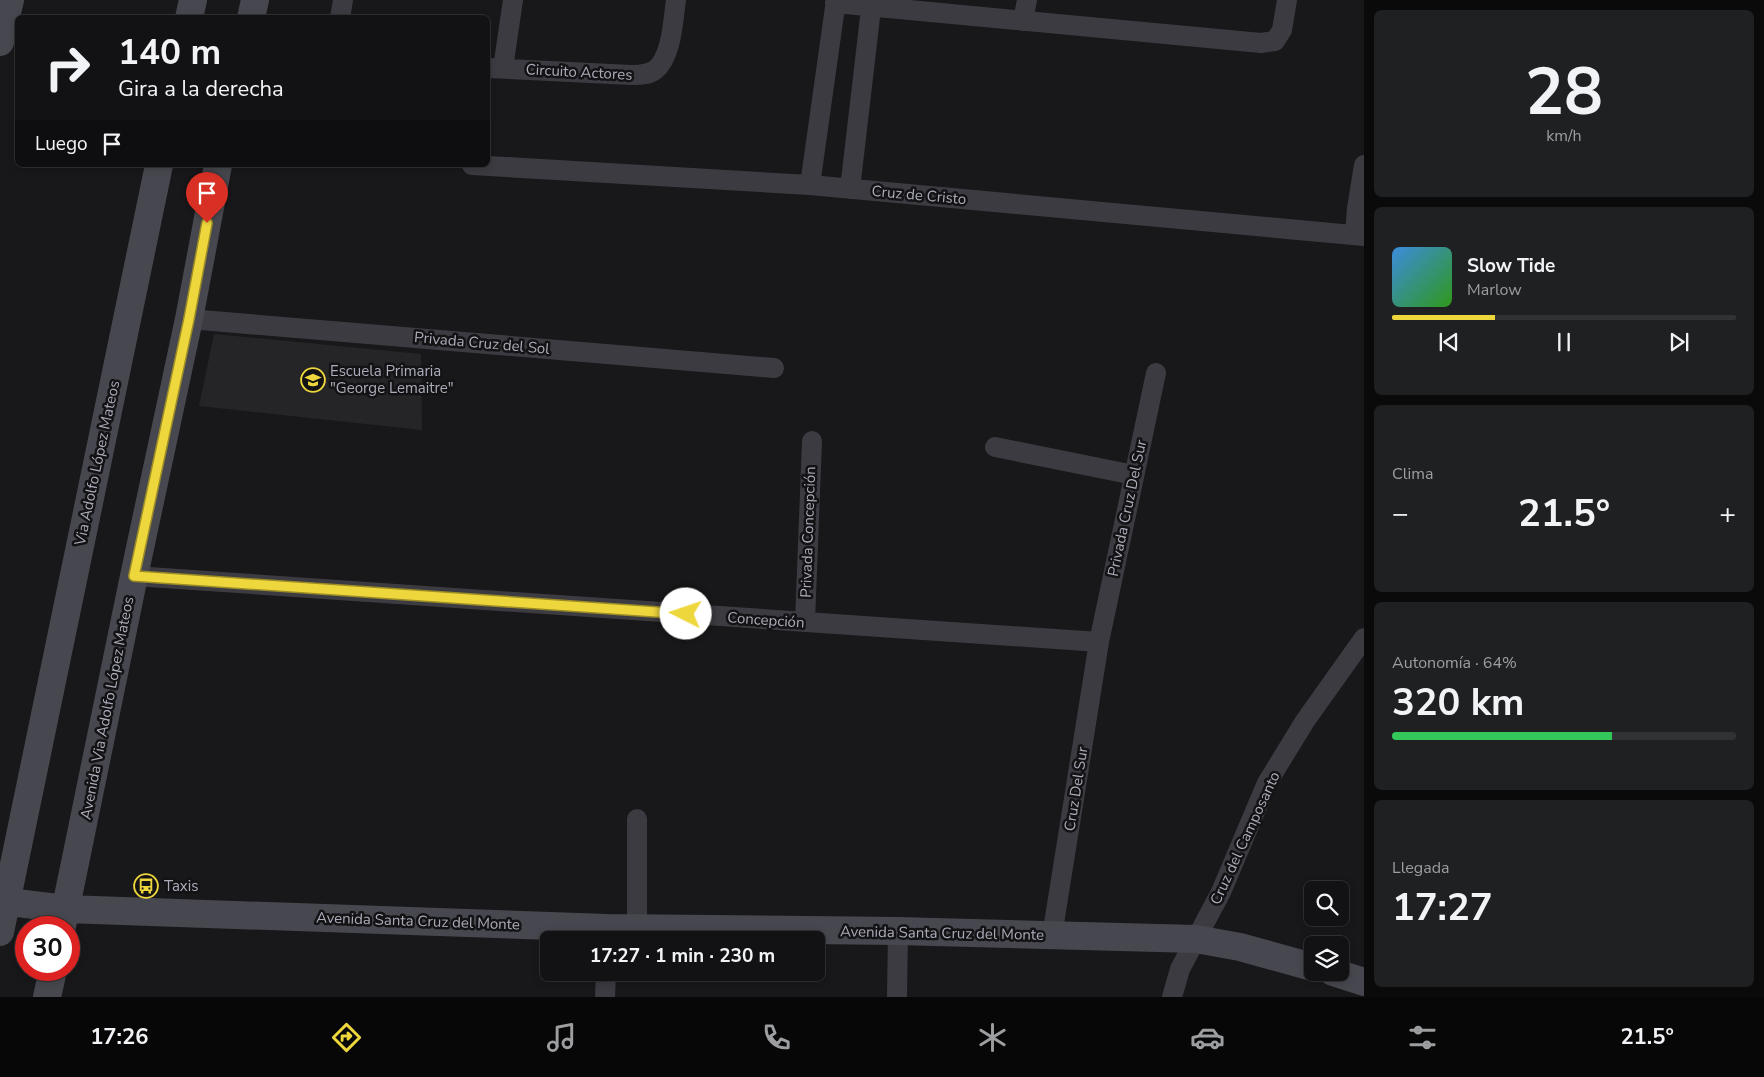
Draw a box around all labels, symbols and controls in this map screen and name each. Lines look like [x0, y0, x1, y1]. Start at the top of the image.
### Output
text: 140 m [118, 29, 221, 76]
icon: right [35, 35, 100, 100]
text: 28 [1525, 48, 1603, 137]
street label: Circuito Actores [525, 59, 633, 85]
text: Gira a la derecha [118, 74, 284, 104]
text: km/h [1546, 125, 1582, 147]
icon: arrive [98, 130, 126, 158]
text: Luego [35, 131, 88, 157]
pin [186, 172, 228, 223]
icon: arrive [193, 179, 221, 207]
street label: Cruz de Cristo [871, 181, 967, 209]
text: Slow Tide [1467, 253, 1555, 279]
text: Marlow [1467, 279, 1522, 301]
street label: Privada Cruz del Sol [413, 327, 551, 359]
icon: previous [1435, 328, 1463, 356]
icon: pause [1550, 328, 1578, 356]
icon: next [1665, 328, 1693, 356]
place label: Escuela Primaria "George Lemaitre" [330, 361, 454, 398]
school or university icon: Escuela Primaria "George Lemaitre" [300, 367, 326, 393]
street label: Via Adolfo López Mateos [70, 379, 124, 548]
street label: Privada Cruz Del Sur [1103, 437, 1151, 578]
text: Clima [1392, 463, 1433, 485]
street label: Privada Concepción [796, 466, 820, 598]
text: 21.5° [1518, 488, 1610, 539]
text: − [1392, 495, 1409, 533]
text: + [1719, 495, 1736, 533]
position arrow [659, 587, 711, 639]
street label: Avenida Via Adolfo López Mateos [76, 595, 138, 821]
street label: Concepción [727, 607, 805, 633]
text: Autonomía · 64% [1392, 652, 1517, 674]
text: 320 km [1392, 677, 1524, 728]
street label: Cruz Del Sur [1059, 745, 1093, 833]
street label: Cruz del Camposanto [1205, 768, 1285, 908]
text: Llegada [1392, 857, 1450, 879]
bus stop icon: Taxis [133, 873, 159, 899]
place label: Taxis [164, 876, 198, 896]
map controls [1304, 881, 1349, 981]
button: search [1304, 881, 1349, 926]
text: 17:27 [1392, 882, 1493, 933]
street label: Avenida Santa Cruz del Monte [316, 907, 520, 935]
speed limit sign: 30 [15, 916, 80, 981]
street label: Avenida Santa Cruz del Monte [840, 921, 1044, 945]
button: layers [1304, 936, 1349, 981]
text: 17:27 · 1 min · 230 m [590, 943, 775, 969]
icon: directions [329, 1020, 364, 1055]
icon: music [544, 1020, 579, 1055]
icon: phone [759, 1020, 794, 1055]
icon: climate [975, 1020, 1010, 1055]
icon: car [1190, 1020, 1225, 1055]
icon: filters [1405, 1020, 1440, 1055]
text: 17:26 [90, 1022, 148, 1052]
text: 21.5° [1620, 1022, 1674, 1052]

